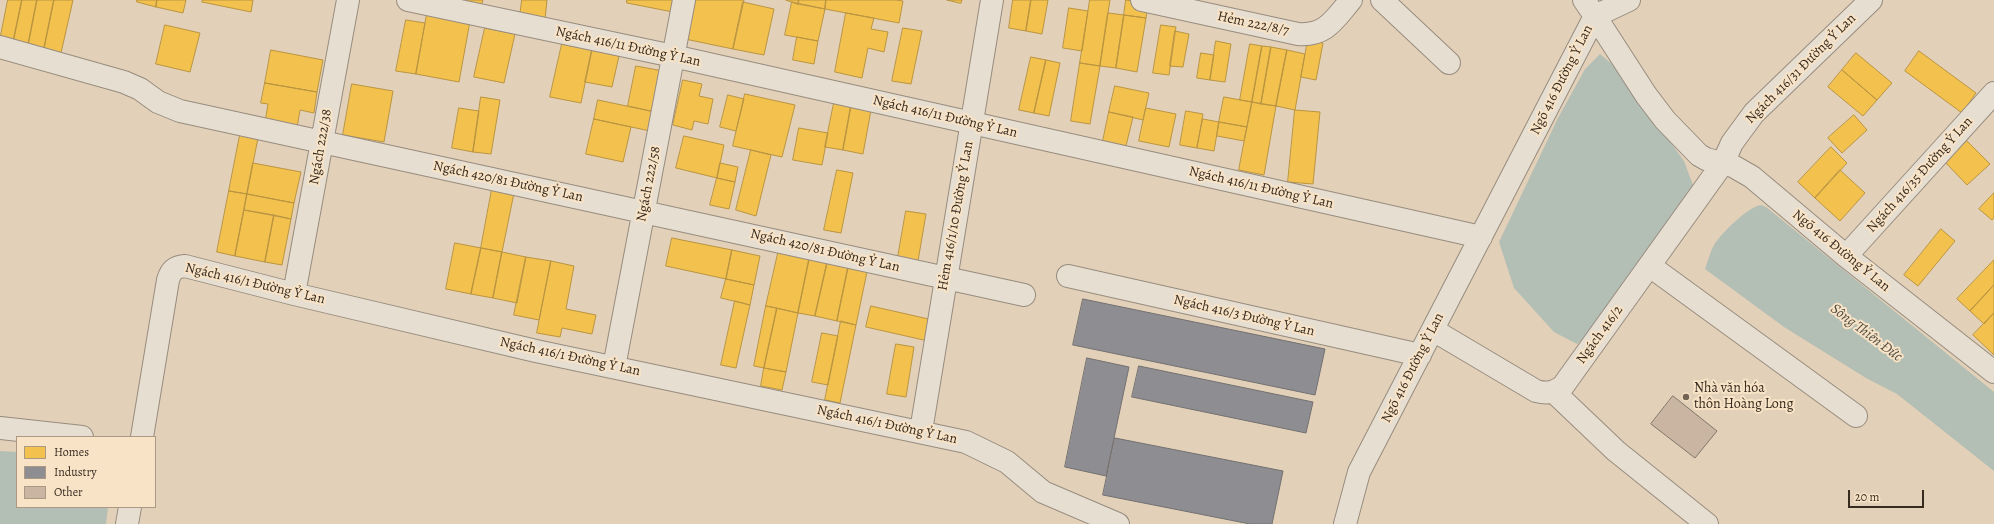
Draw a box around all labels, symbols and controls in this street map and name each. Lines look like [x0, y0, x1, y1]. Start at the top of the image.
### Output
street label: Hẻm 222/8/7 [1216, 8, 1290, 40]
street label: Ngách 416/31 Đường Ỷ Lan [1742, 10, 1860, 128]
street label: Ngõ 416 Đường Ỷ Lan [1527, 22, 1597, 138]
street label: Ngách 416/11 Đường Ỷ Lan [554, 23, 702, 71]
street label: Ngách 416/11 Đường Ỷ Lan [871, 92, 1019, 142]
street label: Ngách 222/38 [306, 108, 336, 186]
street label: Ngách 416/35 Đường Ỷ Lan [1864, 114, 1976, 236]
street label: Hẻm 416/1/10 Đường Ỷ Lan [935, 140, 977, 292]
street label: Ngách 222/58 [633, 145, 665, 223]
street label: Ngách 420/81 Đường Ỷ Lan [432, 158, 584, 206]
street label: Ngách 416/11 Đường Ỷ Lan [1187, 163, 1335, 213]
street label: Ngõ 416 Đường Ỷ Lan [1789, 206, 1893, 296]
street label: Ngách 420/81 Đường Ỷ Lan [749, 226, 901, 276]
street label: Ngách 416/1 Đường Ỷ Lan [183, 260, 327, 308]
street label: Ngách 416/3 Đường Ỷ Lan [1172, 292, 1316, 340]
water label: Sông Thiên Đức [1827, 300, 1905, 366]
street label: Ngách 416/2 [1573, 302, 1627, 368]
street label: Ngõ 416 Đường Ỷ Lan [1378, 310, 1448, 426]
street label: Ngách 416/1 Đường Ỷ Lan [498, 334, 642, 380]
place label: Nhà văn hóa thôn Hoàng Long [1694, 381, 1793, 414]
marker: Nhà văn hóa thôn Hoàng Long [1681, 392, 1691, 402]
street label: Ngách 416/1 Đường Ỷ Lan [815, 402, 959, 448]
legend [16, 436, 156, 508]
text: Homes [54, 444, 89, 460]
text: Industry [54, 464, 97, 480]
scale bar [1850, 482, 1926, 508]
text: Other [54, 484, 83, 500]
text: 20 m [1855, 489, 1879, 505]

